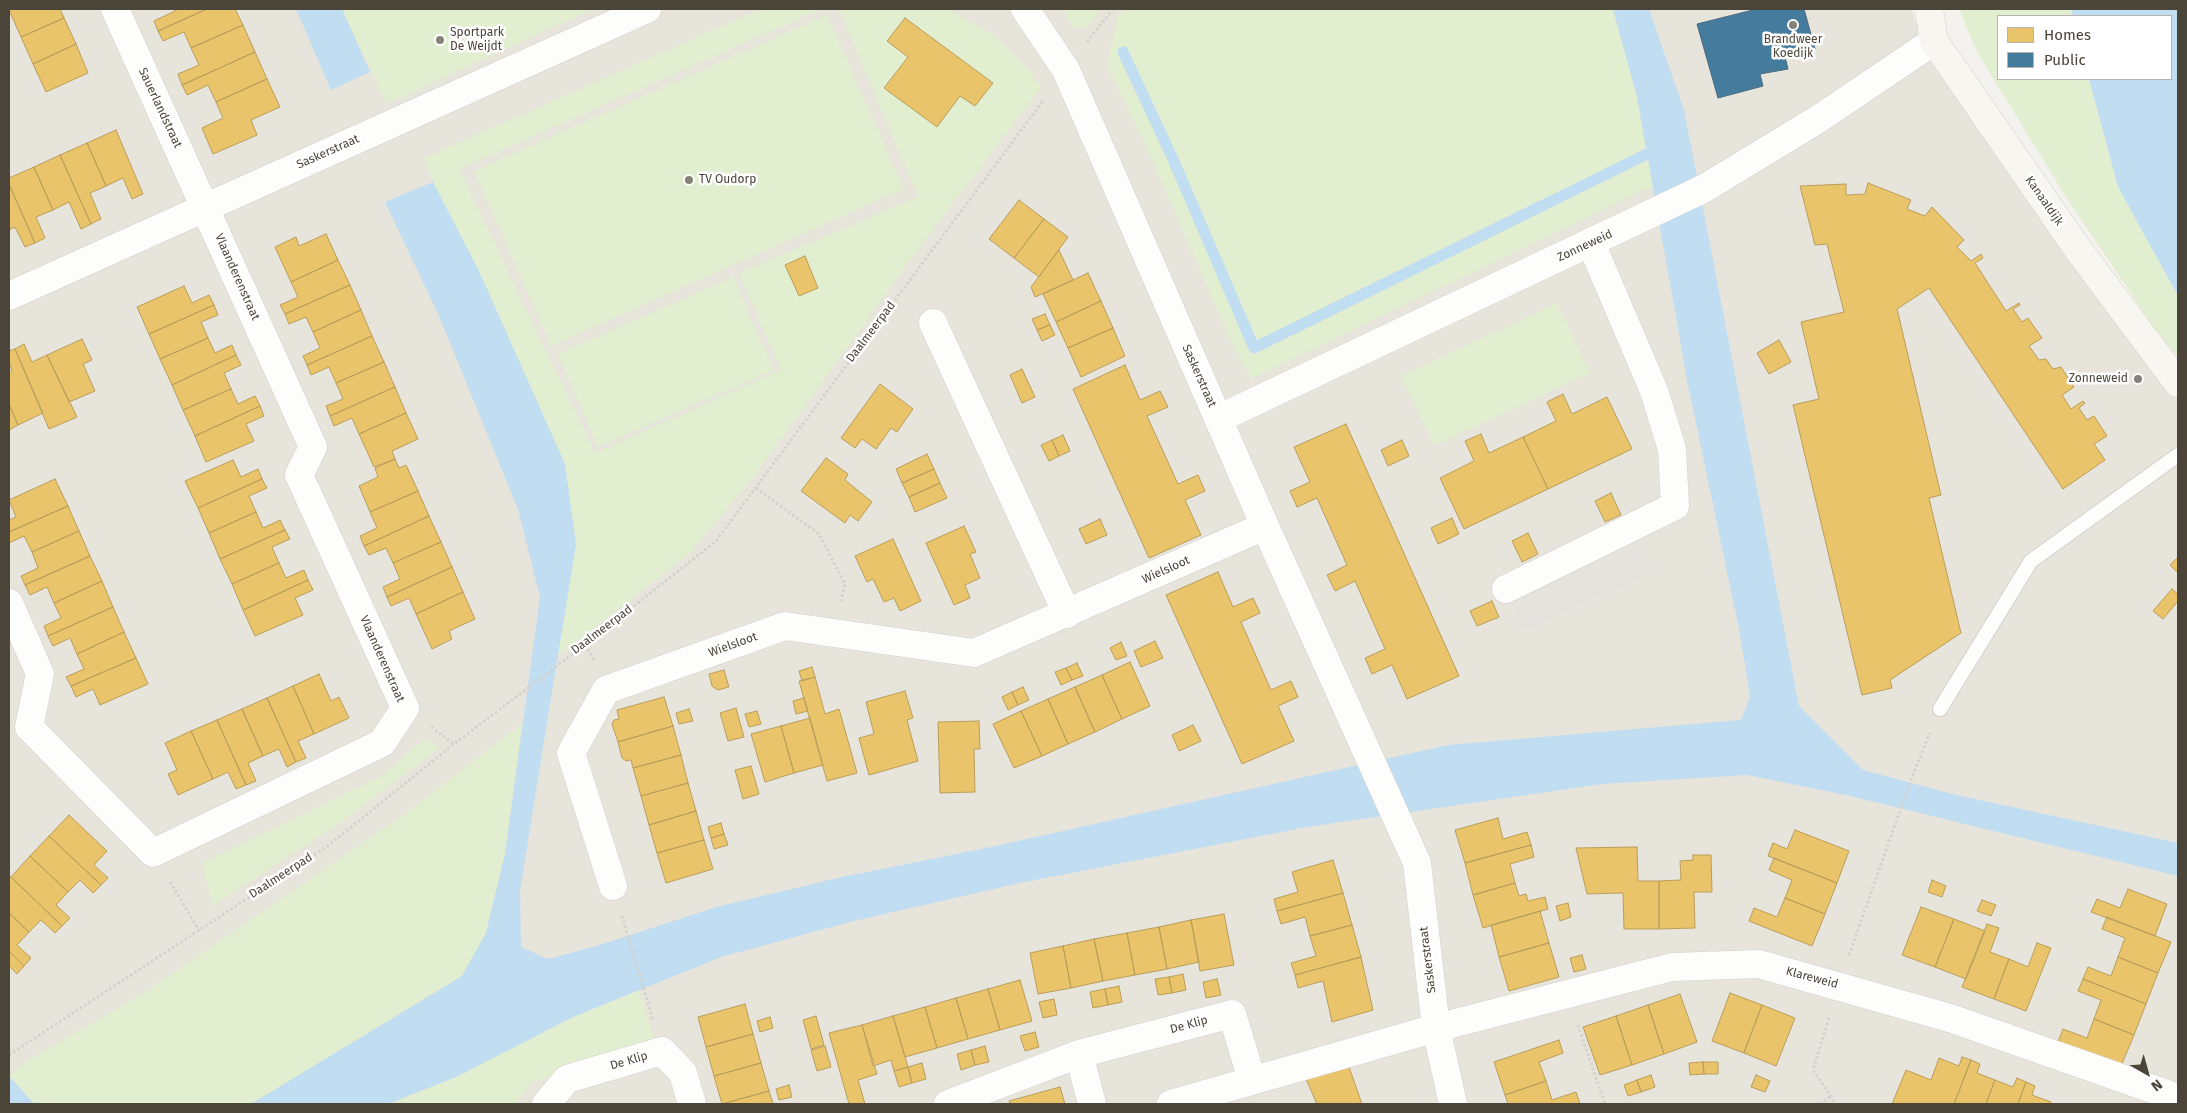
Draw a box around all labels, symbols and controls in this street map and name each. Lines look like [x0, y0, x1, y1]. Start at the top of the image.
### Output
legend [1997, 15, 2172, 80]
marker: Brandweer Koedijk [1787, 19, 1799, 31]
place label: Sportpark De Weijdt [450, 26, 504, 54]
text: Homes [2044, 26, 2091, 44]
place label: Brandweer Koedijk [1764, 33, 1822, 61]
marker: Sportpark De Weijdt [434, 34, 446, 46]
text: Public [2044, 51, 2086, 69]
street label: Sauerlandstraat [135, 66, 185, 150]
street label: Saskerstraat [294, 132, 362, 172]
place label: TV Oudorp [699, 173, 756, 187]
marker: TV Oudorp [683, 174, 695, 186]
street label: Kanaaldijk [2022, 174, 2066, 228]
street label: Zonneweid [1555, 227, 1615, 265]
street label: Vlaanderenstraat [211, 232, 263, 322]
street label: Daalmeerpad [843, 299, 899, 365]
street label: Saskerstraat [1179, 342, 1219, 410]
place label: Zonneweid [2069, 372, 2128, 386]
marker: Zonneweid [2132, 373, 2144, 385]
street label: Wielsloot [1140, 553, 1192, 587]
street label: Daalmeerpad [569, 602, 635, 658]
street label: Vlaanderenstraat [356, 614, 408, 704]
street label: Wielsloot [707, 630, 759, 660]
street label: Daalmeerpad [247, 850, 315, 902]
street label: Saskerstraat [1417, 926, 1439, 994]
street label: Klareweid [1784, 964, 1840, 992]
street label: De Klip [1169, 1013, 1209, 1037]
north arrow [2122, 1048, 2172, 1098]
street label: De Klip [608, 1049, 650, 1073]
text: N [2148, 1076, 2165, 1095]

